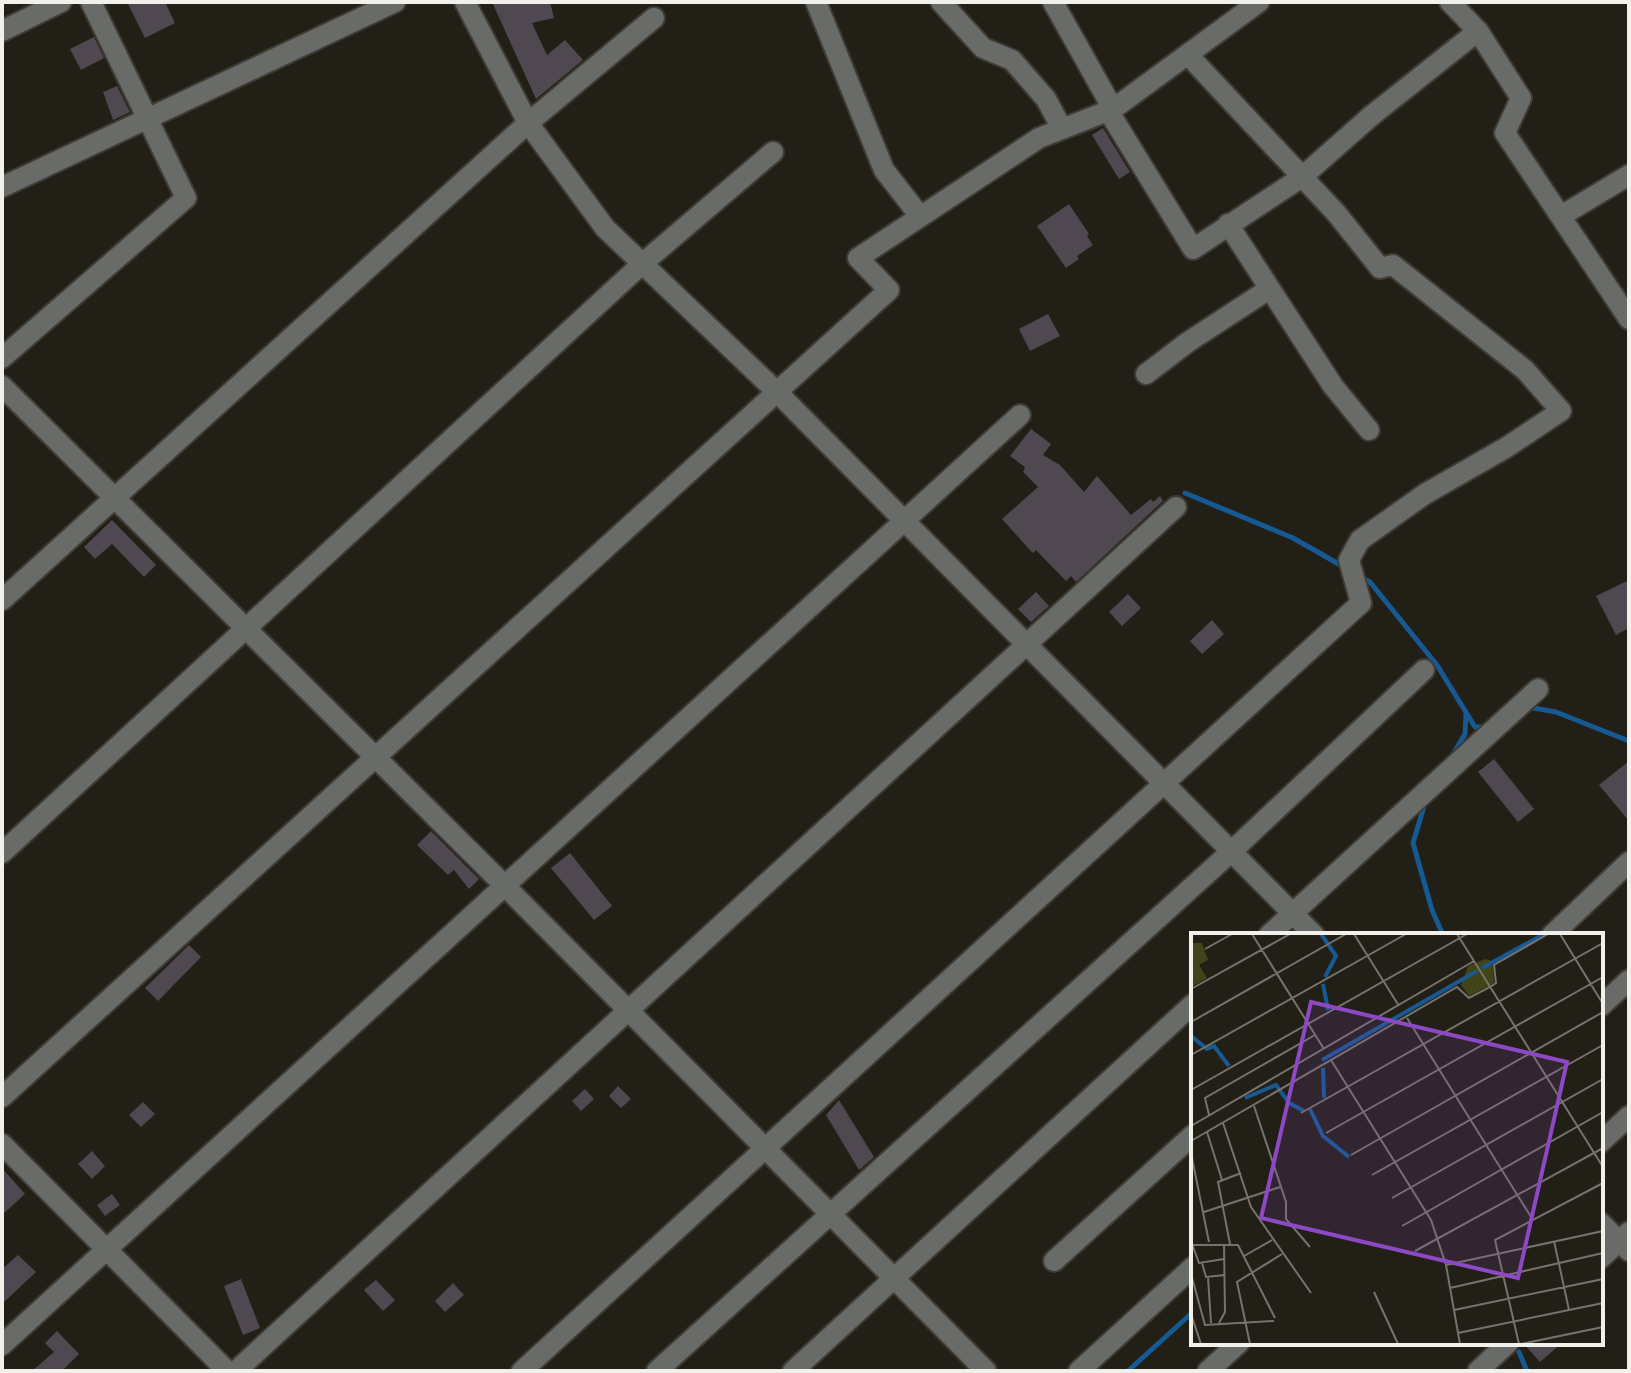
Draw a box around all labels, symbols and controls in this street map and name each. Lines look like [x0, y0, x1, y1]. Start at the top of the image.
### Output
inset map [1191, 933, 1603, 1345]

